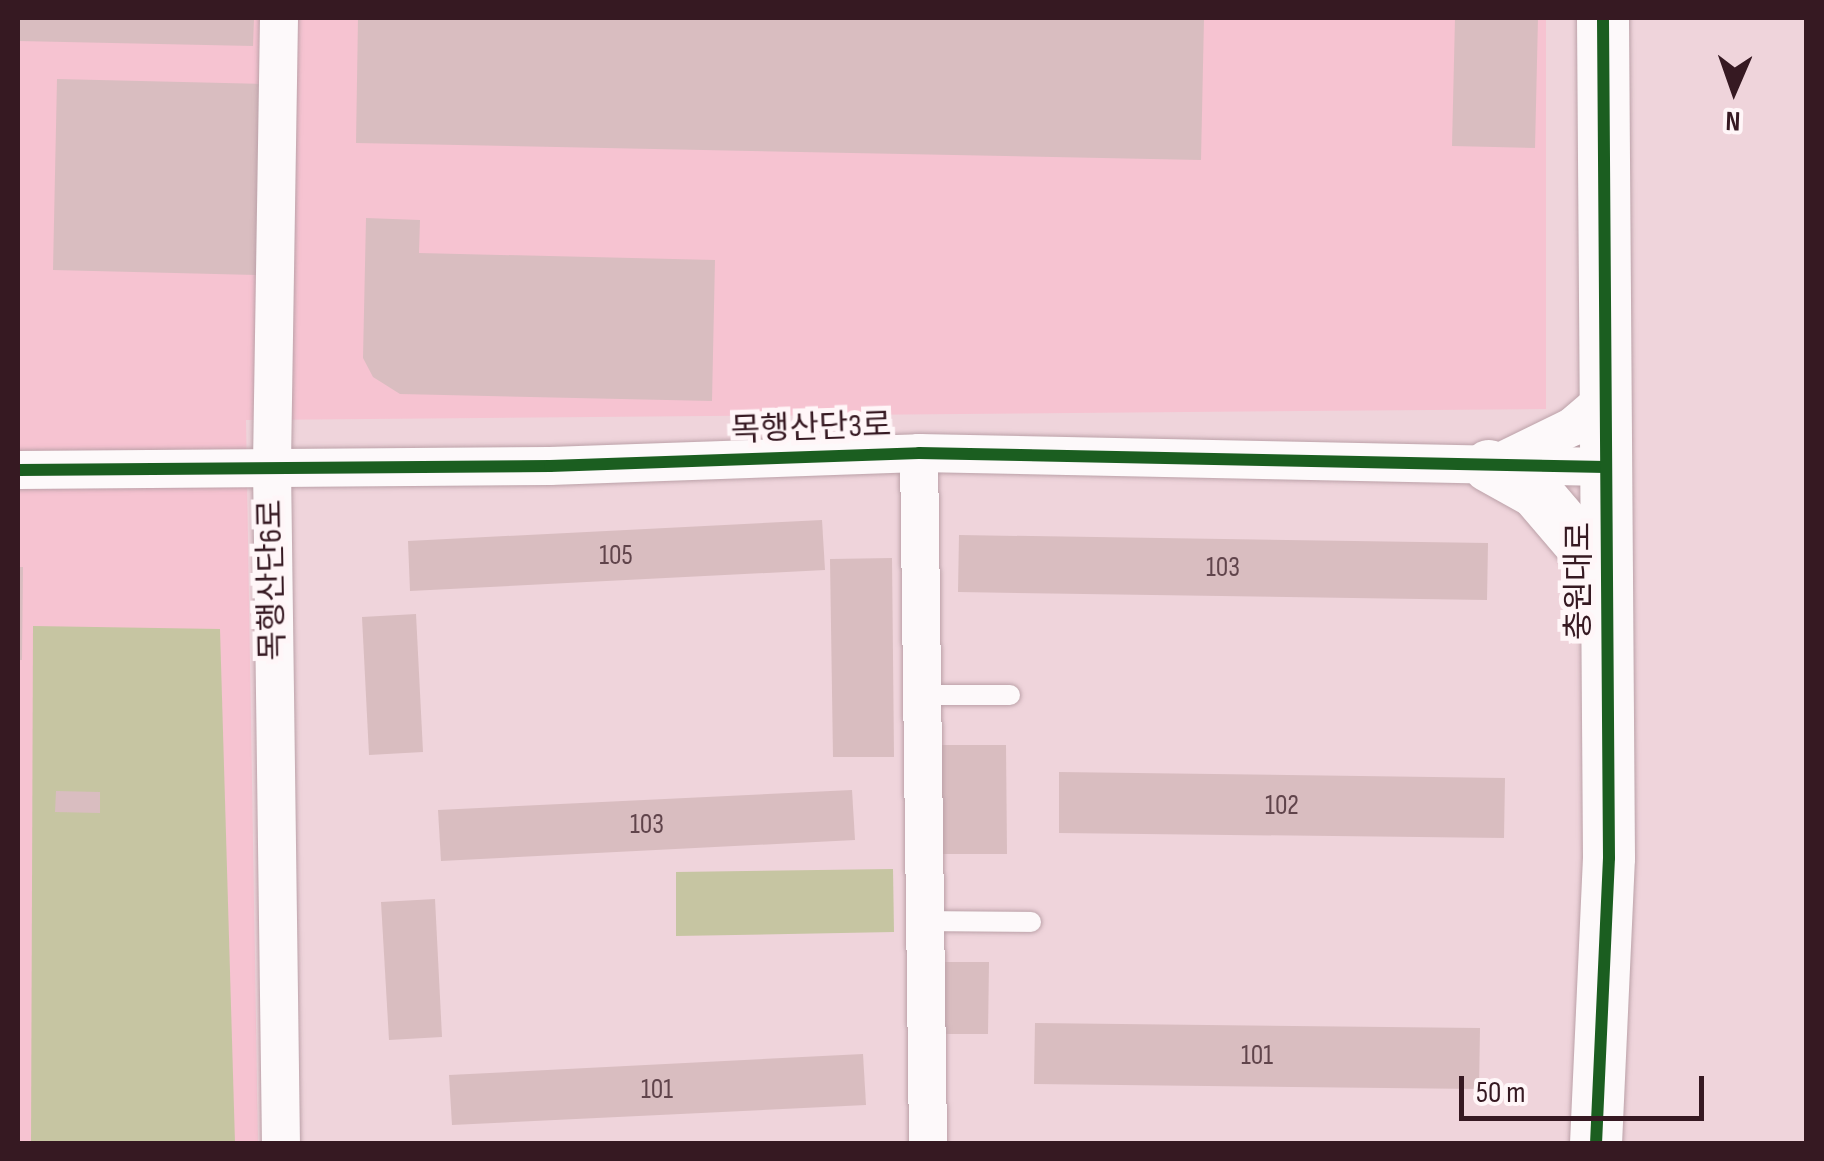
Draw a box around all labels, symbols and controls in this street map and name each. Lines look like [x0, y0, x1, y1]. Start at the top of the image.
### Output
north arrow [1684, 40, 1784, 140]
text: N [1725, 104, 1741, 137]
street label: 목행산단3로 [730, 407, 892, 451]
street label: 목행산단6로 [252, 499, 294, 661]
street label: 충원대로 [1561, 522, 1599, 640]
house number: 105 [599, 539, 633, 573]
house number: 103 [1206, 551, 1240, 585]
house number: 102 [1265, 789, 1299, 823]
house number: 103 [630, 808, 664, 842]
house number: 101 [1241, 1039, 1273, 1073]
scale bar [1464, 1056, 1709, 1118]
house number: 101 [641, 1073, 673, 1107]
text: 50 m [1476, 1075, 1525, 1111]

